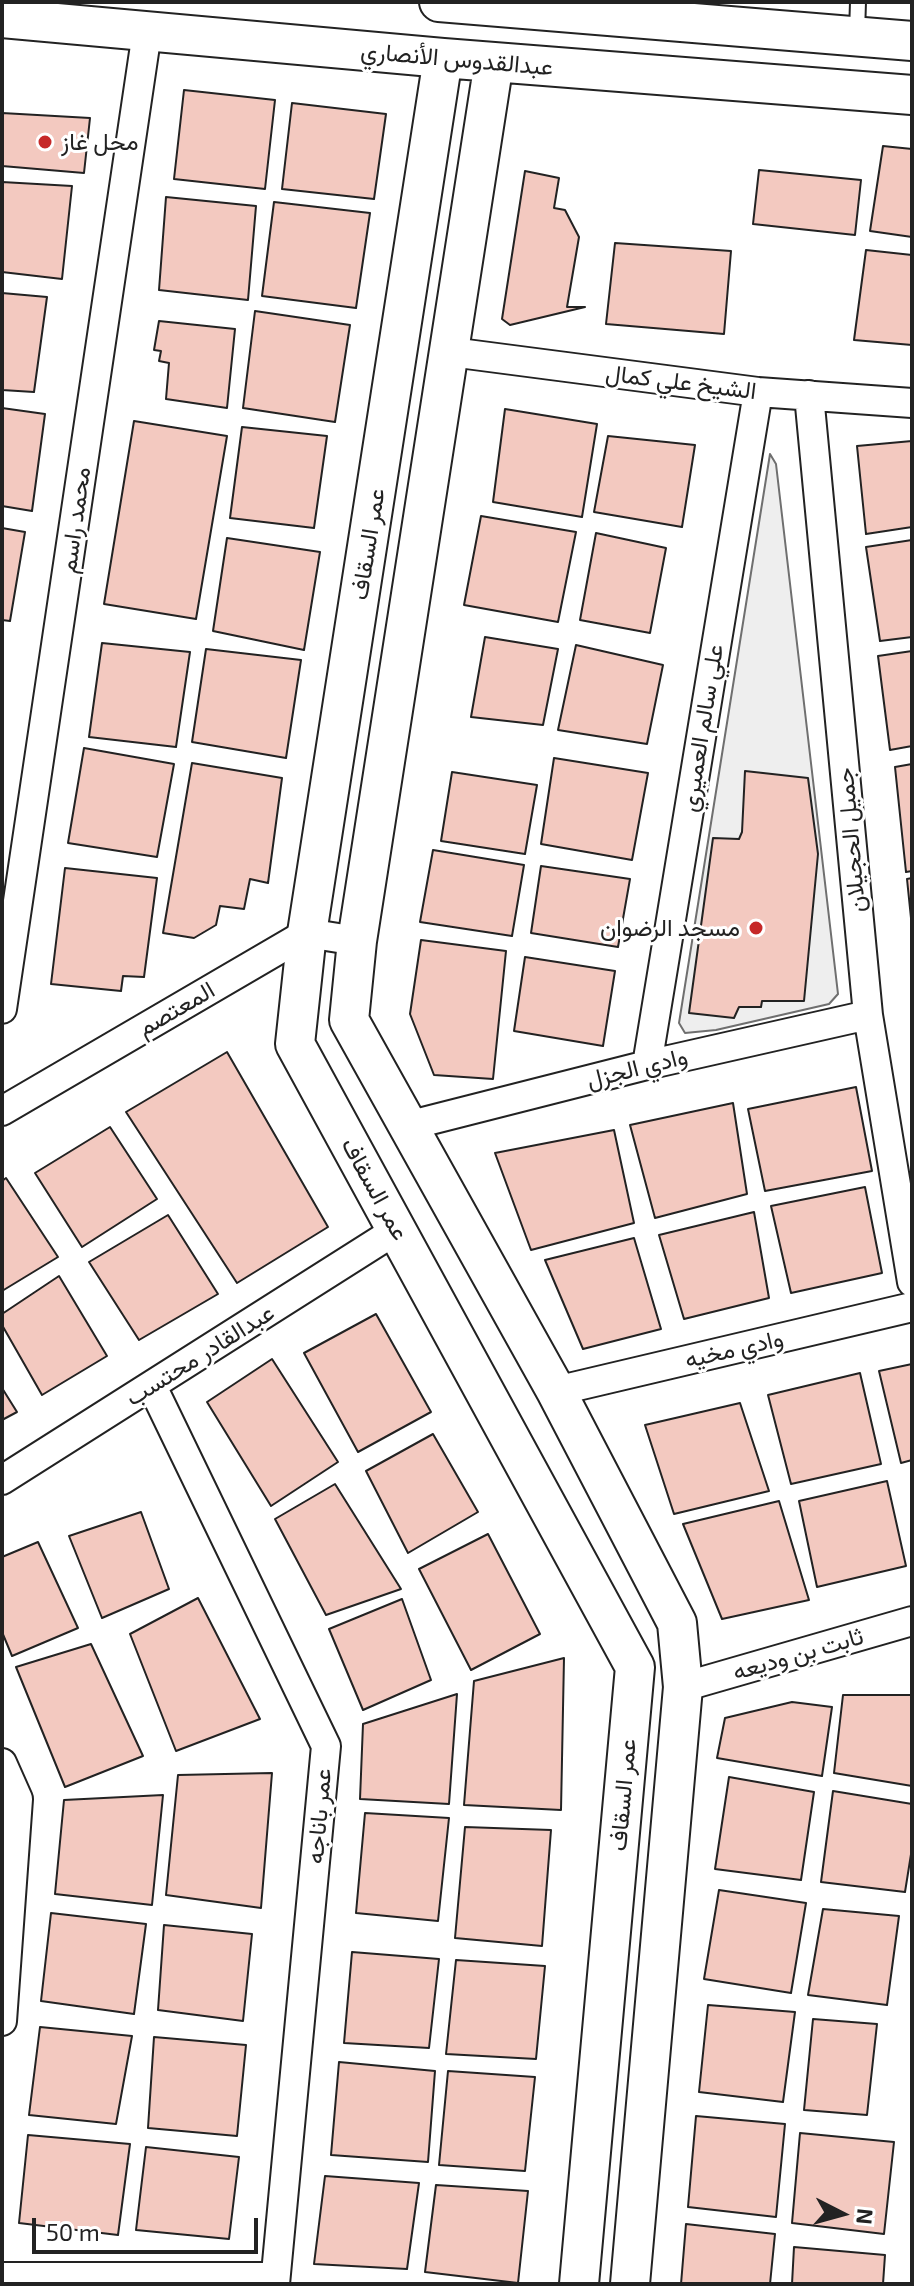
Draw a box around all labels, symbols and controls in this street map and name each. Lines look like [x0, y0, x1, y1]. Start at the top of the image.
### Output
street label: عبدالقدوس الأنصاري [359, 36, 555, 82]
place label: محل غاز [61, 128, 139, 156]
marker: محل غاز [36, 133, 54, 151]
street label: الشيخ علي كمال [604, 358, 758, 406]
street label: محمد راسم [53, 465, 97, 575]
street label: عمر السقاف [345, 486, 391, 602]
street label: علي سالم العميري [675, 642, 729, 814]
street label: جميل الحجيلان [830, 766, 872, 914]
place label: مسجد الرضوان [600, 914, 740, 942]
marker: مسجد الرضوان [747, 919, 765, 937]
street label: المعتصم [132, 975, 220, 1043]
street label: وادي الجزل [584, 1042, 690, 1094]
street label: عمر السقاف [335, 1133, 415, 1245]
street label: عبدالقادر محتسب [120, 1298, 280, 1412]
street label: وادي مخيه [682, 1324, 786, 1374]
street label: ثابت بن وديعه [729, 1622, 867, 1686]
street label: عمر السقاف [604, 1738, 642, 1852]
street label: عمر باناجه [300, 1767, 338, 1865]
north arrow [802, 2174, 882, 2254]
scale bar [36, 2202, 262, 2252]
text: N [852, 2207, 880, 2226]
text: 50 m [46, 2217, 100, 2246]

